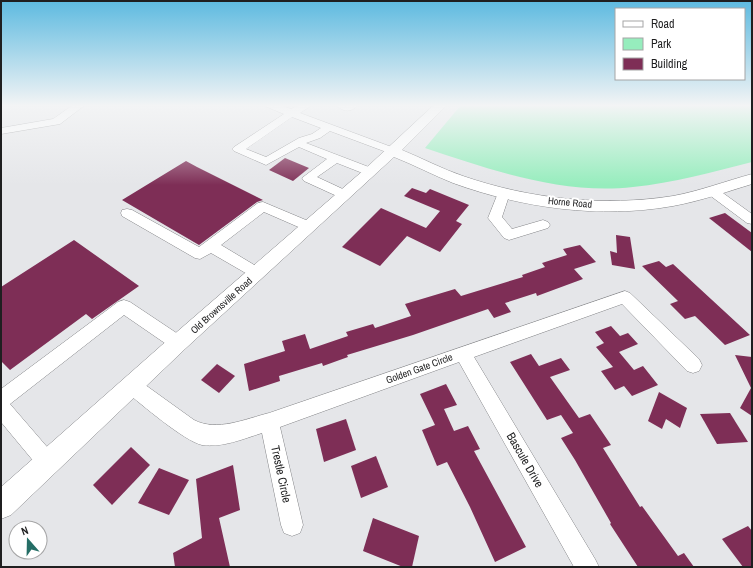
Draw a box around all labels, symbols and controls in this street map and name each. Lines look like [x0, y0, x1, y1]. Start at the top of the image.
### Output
legend [615, 8, 745, 80]
text: Road [651, 16, 675, 32]
text: Park [651, 36, 671, 52]
text: Building [651, 56, 688, 72]
street label: Horne Road [547, 194, 593, 211]
street label: Old Brownsville Road [188, 274, 255, 337]
street label: Golden Gate Circle [384, 350, 455, 387]
street label: Bascule Drive [503, 429, 547, 491]
street label: Trestle Circle [267, 444, 295, 504]
north arrow [8, 520, 48, 560]
text: N [19, 523, 30, 538]

